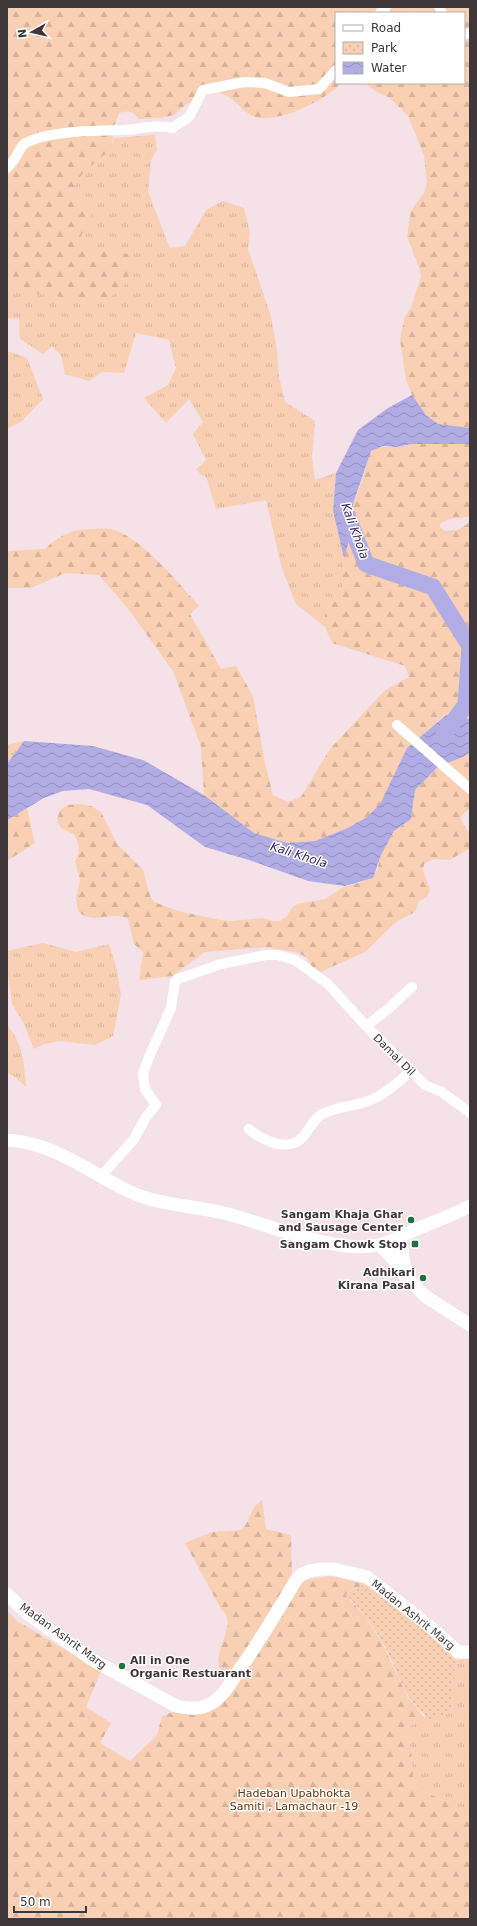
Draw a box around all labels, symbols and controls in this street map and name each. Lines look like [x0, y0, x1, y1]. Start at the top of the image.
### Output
north arrow [12, 12, 52, 52]
legend [335, 12, 465, 84]
text: Road [371, 21, 401, 35]
text: N [16, 28, 30, 39]
text: Park [371, 41, 397, 55]
text: Water [371, 61, 407, 75]
water label: Kali Khola [338, 501, 372, 561]
water label: Kali Khola [269, 839, 329, 871]
street label: Damai Dil [370, 1031, 418, 1079]
place label: Sangam Khaja Ghar and Sausage Center [278, 1208, 404, 1234]
marker: Sangam Khaja Ghar and Sausage Center [406, 1215, 416, 1225]
place label: Sangam Chowk Stop [280, 1238, 407, 1251]
marker: Sangam Chowk Stop [410, 1239, 420, 1249]
place label: Adhikari Kirana Pasal [338, 1266, 415, 1292]
marker: Adhikari Kirana Pasal [418, 1273, 428, 1283]
street label: Madan Ashrit Marg [369, 1577, 457, 1653]
street label: Madan Ashrit Marg [17, 1600, 109, 1672]
place label: All in One Organic Restuarant [130, 1654, 251, 1680]
marker: All in One Organic Restuarant [117, 1661, 127, 1671]
park label: Hadeban Upabhokta Samiti , Lamachaur -19 [230, 1787, 358, 1813]
scale bar [14, 1888, 86, 1914]
text: 50 m [20, 1895, 51, 1909]

